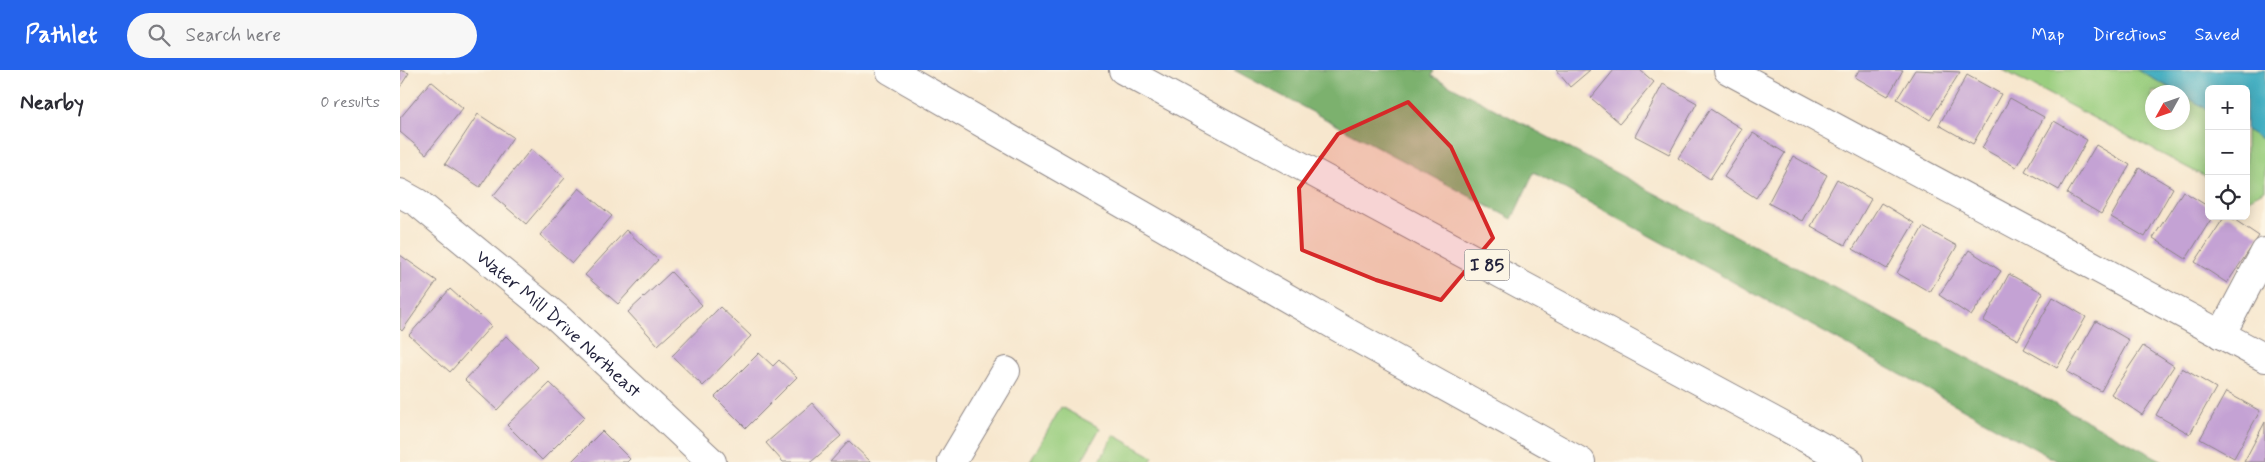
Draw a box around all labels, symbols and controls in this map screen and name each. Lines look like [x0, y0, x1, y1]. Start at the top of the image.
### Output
search box [127, 13, 477, 58]
text: Pathlet [25, 20, 97, 51]
icon: search [145, 21, 173, 49]
text: Search here [185, 23, 281, 48]
text: Map [2032, 23, 2065, 47]
text: Directions [2093, 23, 2167, 47]
text: Saved [2195, 23, 2240, 47]
north arrow [2145, 85, 2190, 130]
map controls [2205, 85, 2250, 220]
button: + [2205, 85, 2250, 130]
text: Nearby [20, 89, 84, 117]
text: 0 results [320, 92, 380, 113]
button: − [2205, 130, 2250, 175]
button: locate [2205, 175, 2250, 220]
street label: Water Mill Drive Northeast [470, 245, 646, 404]
road number: I 85 [1464, 250, 1510, 280]

